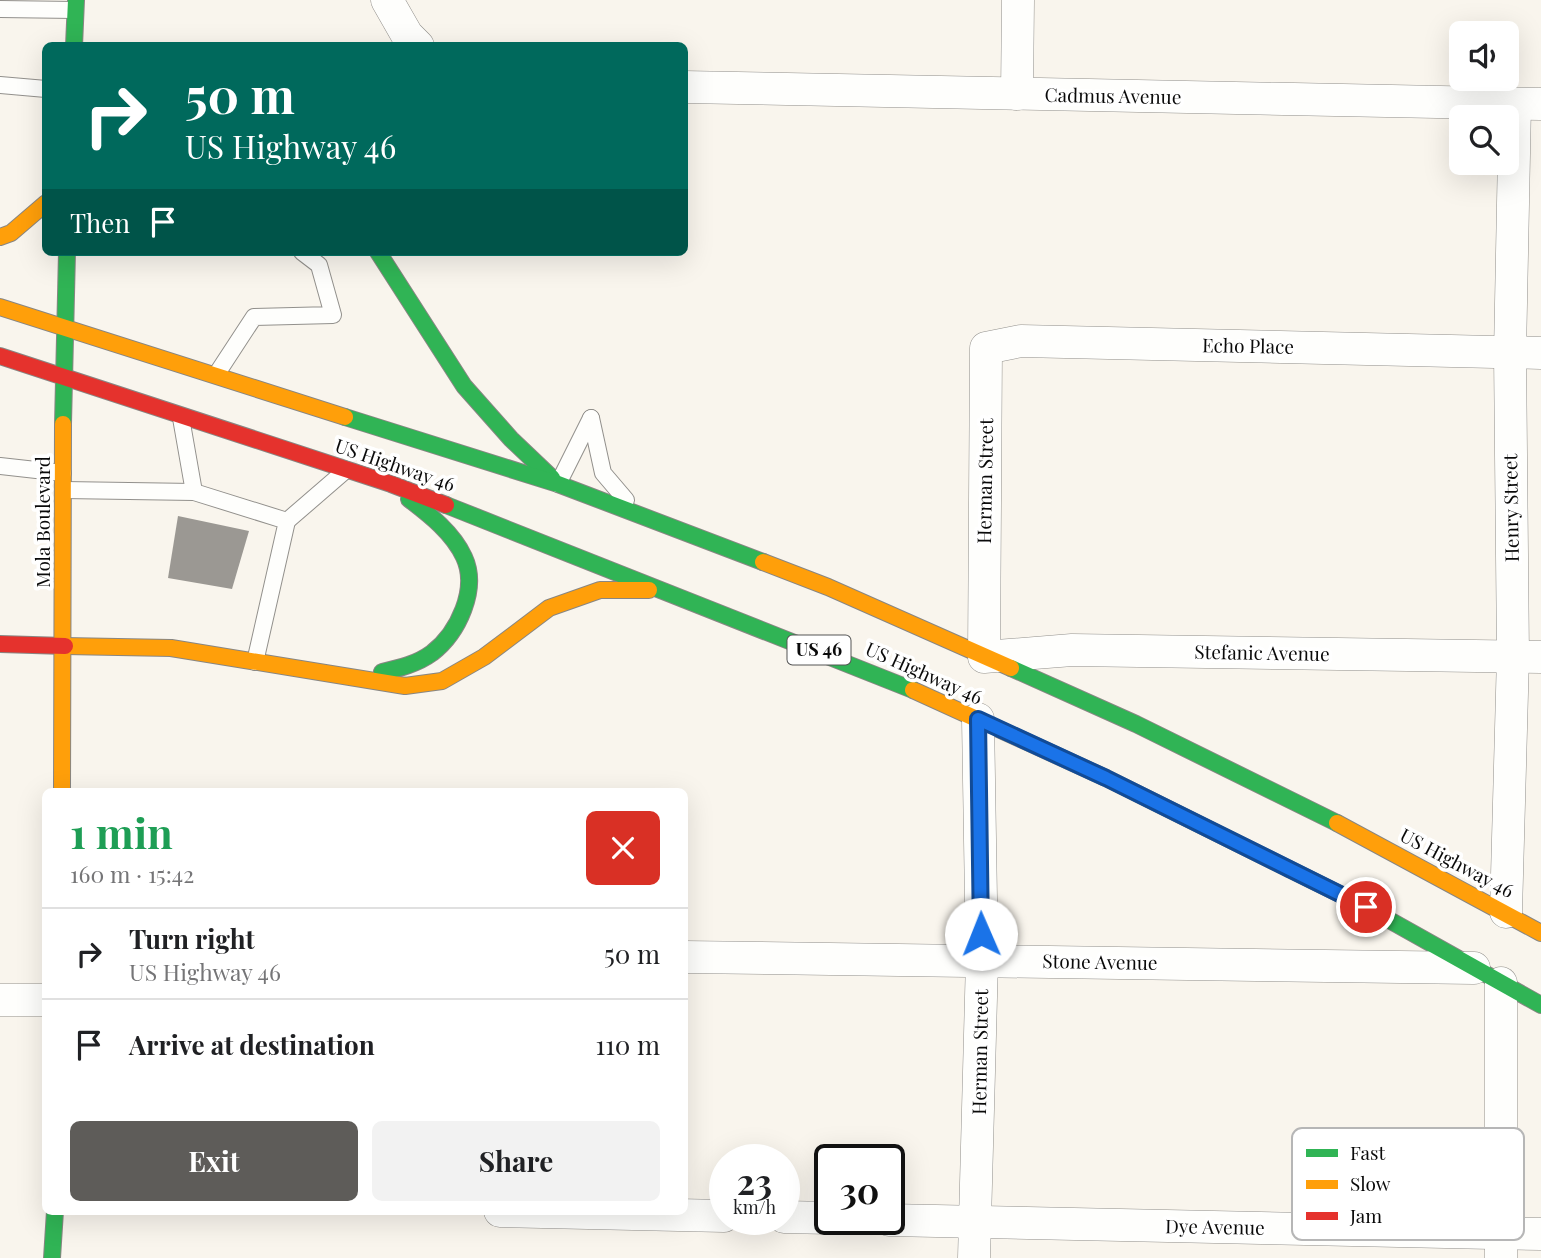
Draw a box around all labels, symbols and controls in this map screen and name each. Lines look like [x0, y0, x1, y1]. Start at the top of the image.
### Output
map controls [1449, 21, 1519, 175]
button: sound [1449, 21, 1519, 91]
text: 50 m [185, 61, 295, 126]
icon: right [70, 70, 161, 161]
street label: Cadmus Avenue [1044, 81, 1182, 109]
button: search [1449, 105, 1519, 175]
text: US Highway 46 [185, 124, 396, 167]
icon: arrive [144, 203, 182, 241]
text: Then [70, 205, 130, 240]
street label: Echo Place [1202, 331, 1294, 359]
street label: Herman Street [970, 418, 998, 544]
street label: US Highway 46 [332, 431, 459, 497]
street label: Henry Street [1496, 453, 1524, 562]
street label: Mola Boulevard [29, 456, 55, 588]
street label: US Highway 46 [862, 635, 987, 710]
road number: US 46 [788, 636, 850, 664]
street label: Stefanic Avenue [1194, 638, 1330, 666]
text: 1 min [70, 804, 173, 860]
button: close [586, 811, 660, 885]
street label: US Highway 46 [1396, 821, 1519, 903]
text: 160 m · 15:42 [70, 858, 194, 889]
pin [1336, 877, 1396, 937]
icon: arrive [1347, 888, 1385, 926]
position arrow [944, 897, 1018, 971]
text: Turn right [129, 921, 255, 956]
icon: right [70, 935, 108, 973]
text: 50 m [604, 936, 660, 971]
street label: Stone Avenue [1042, 947, 1158, 975]
text: US Highway 46 [129, 956, 281, 987]
street label: Herman Street [965, 989, 993, 1115]
icon: arrive [70, 1026, 108, 1064]
text: Arrive at destination [129, 1027, 375, 1062]
text: 110 m [596, 1027, 660, 1062]
button: Exit [70, 1121, 358, 1201]
button: Share [372, 1121, 660, 1201]
legend [1292, 1128, 1524, 1240]
text: Fast [1350, 1139, 1386, 1165]
speed limit sign: 30 [814, 1144, 905, 1235]
text: 23 [737, 1157, 772, 1204]
text: Slow [1350, 1170, 1391, 1196]
text: km/h [733, 1195, 776, 1219]
text: Jam [1349, 1202, 1382, 1228]
street label: Dye Avenue [1165, 1212, 1265, 1240]

